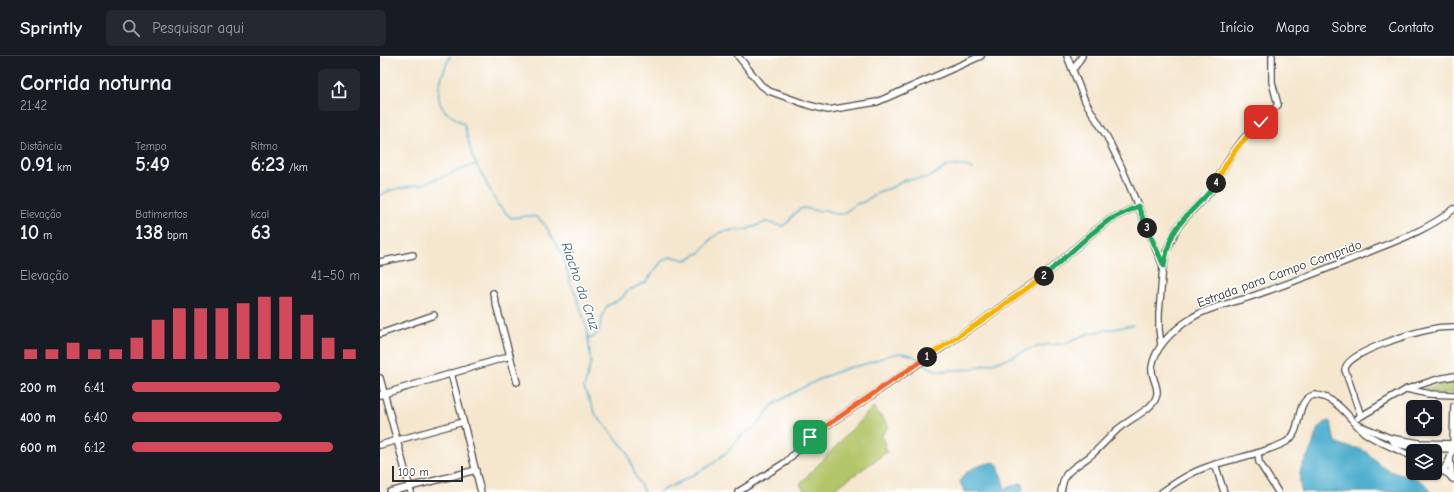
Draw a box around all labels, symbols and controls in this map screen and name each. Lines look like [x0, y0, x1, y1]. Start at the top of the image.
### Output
search box [106, 10, 386, 46]
text: Sprintly [20, 17, 82, 39]
icon: search [120, 17, 142, 39]
text: Pesquisar aqui [152, 19, 244, 37]
text: Início [1220, 19, 1254, 36]
text: Mapa [1276, 19, 1309, 36]
text: Sobre [1331, 19, 1366, 36]
text: Contato [1388, 19, 1434, 36]
button: share [318, 69, 360, 111]
text: Corrida noturna [20, 70, 172, 96]
text: 21:42 [20, 98, 47, 113]
pin [1244, 105, 1278, 139]
icon: check [1250, 111, 1272, 133]
text: Distância [20, 140, 62, 153]
text: Tempo [135, 140, 166, 153]
text: Ritmo [251, 140, 278, 153]
text: 0.91 [20, 153, 53, 176]
text: 5:49 [135, 153, 170, 176]
text: 6:23 [251, 153, 285, 176]
text: km [53, 161, 72, 174]
text: /km [285, 161, 308, 174]
pin: 4 [1206, 173, 1226, 193]
text: 4 [1213, 176, 1219, 189]
text: Elevação [20, 208, 61, 221]
text: Batimentos [135, 208, 187, 221]
text: kcal [251, 208, 269, 221]
pin: 3 [1137, 218, 1157, 238]
text: 10 [20, 221, 39, 244]
text: 138 [135, 221, 163, 244]
text: 63 [251, 221, 271, 244]
text: 3 [1144, 221, 1150, 234]
text: m [39, 229, 52, 242]
text: bpm [163, 229, 188, 242]
street label: Estrada para Campo Comprido [1195, 237, 1364, 310]
water label: Riacho da Cruz [558, 240, 604, 333]
pin: 2 [1034, 266, 1054, 286]
text: Elevação [20, 268, 69, 283]
text: 41–50 m [311, 268, 360, 283]
text: 2 [1041, 269, 1047, 282]
pin: 1 [917, 347, 937, 367]
text: 1 [925, 350, 929, 363]
text: 200 m [20, 380, 56, 395]
text: 6:41 [84, 380, 105, 395]
map controls [1406, 400, 1442, 480]
button: locate [1406, 400, 1442, 436]
text: 400 m [20, 410, 56, 425]
text: 6:40 [84, 410, 108, 425]
pin [793, 420, 827, 454]
icon: arrive [799, 426, 821, 448]
text: 600 m [20, 440, 57, 455]
text: 6:12 [84, 440, 105, 455]
button: layers [1406, 444, 1442, 480]
scale bar [392, 464, 463, 483]
text: 100 m [398, 466, 429, 479]

